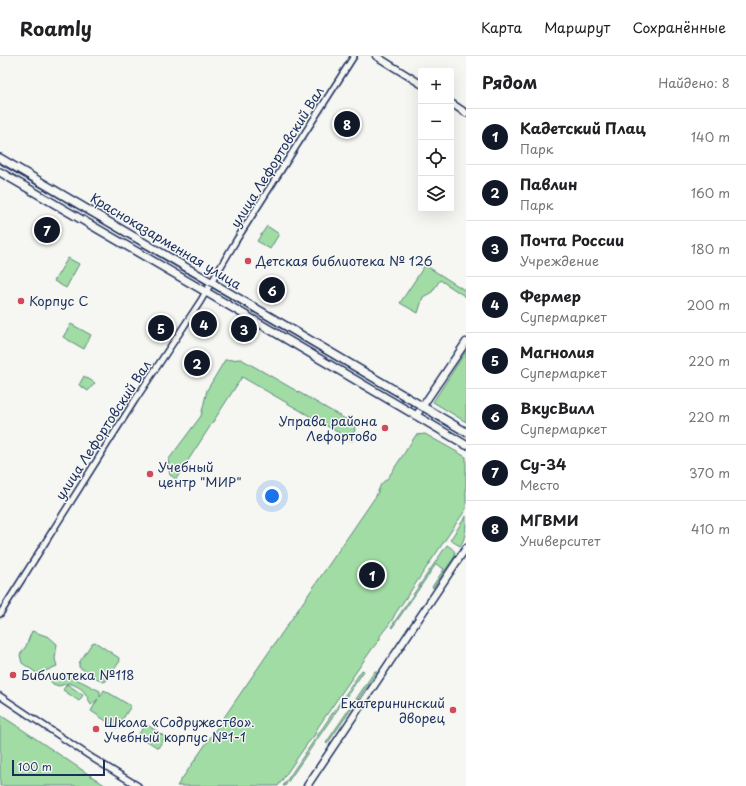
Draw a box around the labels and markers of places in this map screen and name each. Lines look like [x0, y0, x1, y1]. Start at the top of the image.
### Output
pin: 8 [334, 109, 360, 139]
pin: 7 [34, 215, 60, 245]
place label: Детская библиотека № 126 [255, 251, 433, 270]
marker: Детская библиотека № 126 [243, 256, 253, 266]
pin: 6 [259, 275, 285, 305]
place label: Корпус С [29, 291, 88, 310]
marker: Корпус С [16, 296, 26, 306]
pin: 4 [191, 309, 217, 339]
pin: 5 [148, 313, 174, 343]
pin: 3 [231, 314, 257, 344]
pin: 2 [184, 348, 210, 378]
place label: Управа района Лефортово [279, 411, 378, 445]
marker: Управа района Лефортово [380, 423, 390, 433]
place label: Учебный центр "МИР" [158, 457, 242, 491]
marker: Учебный центр "МИР" [145, 469, 155, 479]
pin: 1 [359, 560, 385, 590]
place label: Библиотека №118 [21, 665, 134, 684]
marker: Библиотека №118 [8, 670, 18, 680]
place label: Екатерининский дворец [341, 693, 446, 727]
marker: Екатерининский дворец [448, 705, 458, 715]
place label: Школа «Содружество». Учебный корпус №1-1 [104, 712, 255, 746]
marker: Школа «Содружество». Учебный корпус №1-1 [91, 724, 101, 734]

